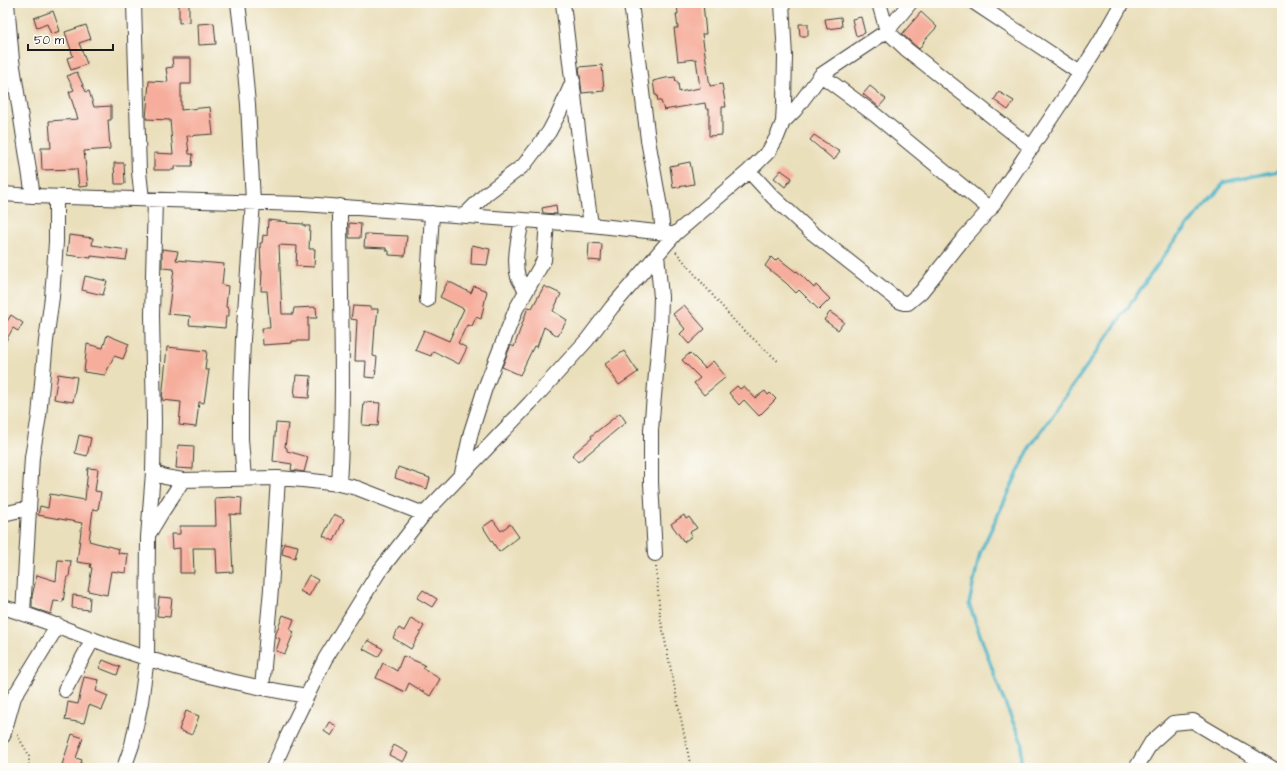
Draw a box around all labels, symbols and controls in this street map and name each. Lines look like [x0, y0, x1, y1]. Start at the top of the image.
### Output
scale bar [28, 26, 113, 52]
text: 50 m [34, 32, 65, 49]

